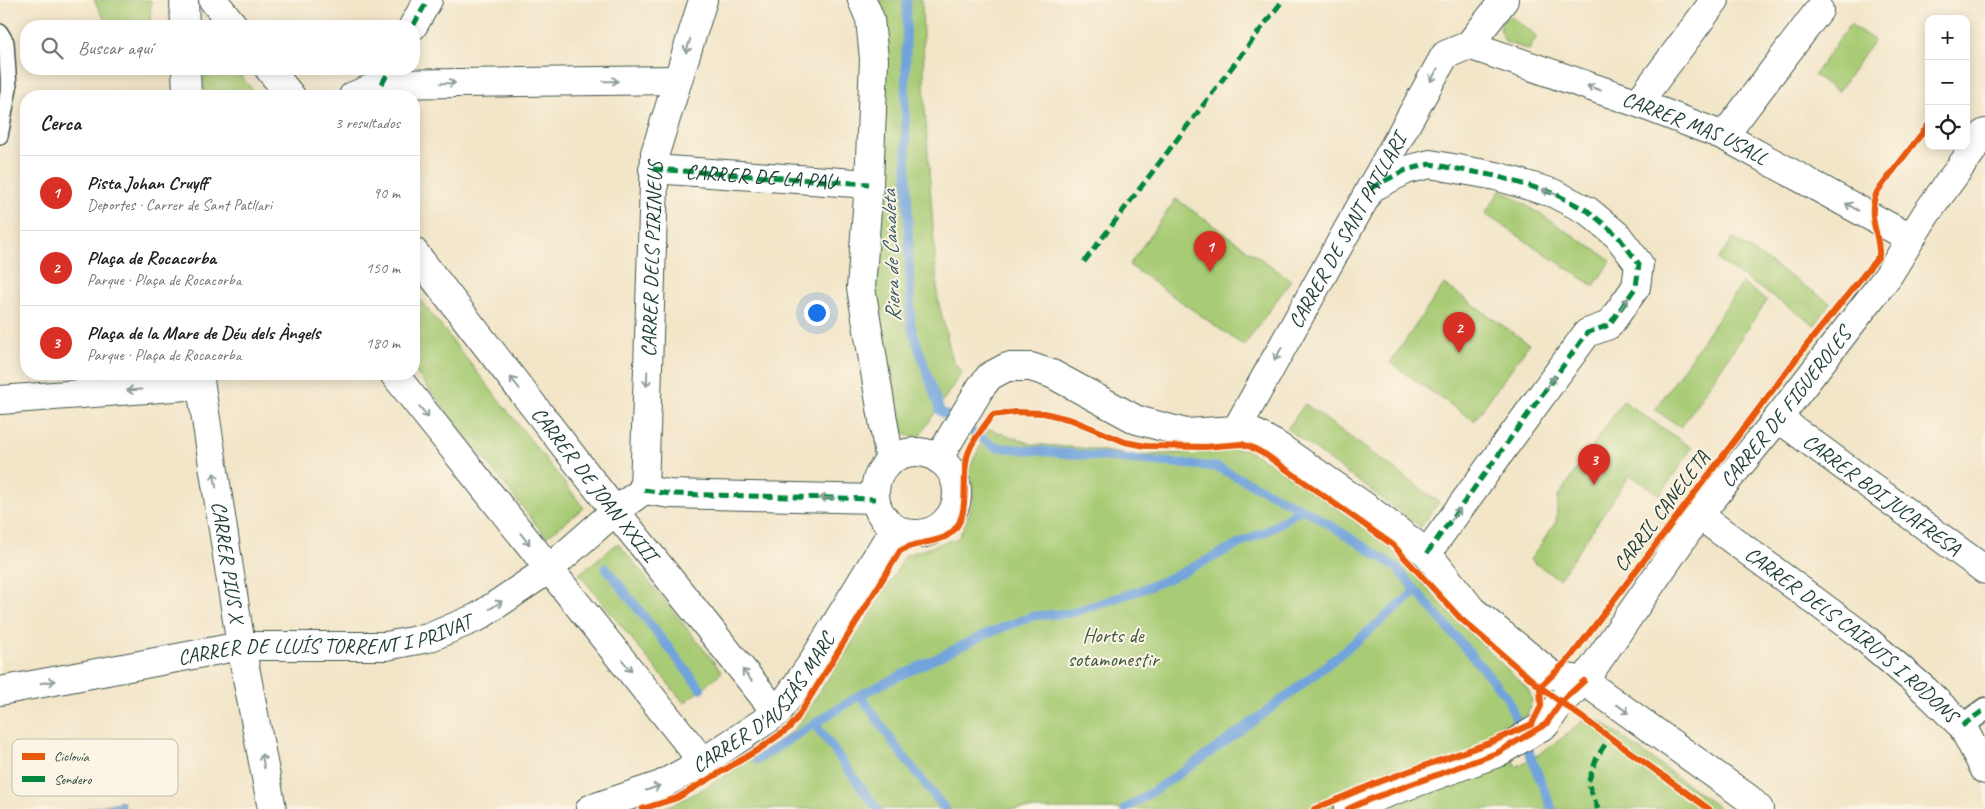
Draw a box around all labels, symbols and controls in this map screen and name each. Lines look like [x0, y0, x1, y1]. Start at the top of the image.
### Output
map controls [1925, 15, 1970, 150]
button: + [1925, 15, 1970, 60]
search box [20, 20, 420, 75]
icon: search [38, 34, 66, 62]
text: Buscar aquí [78, 36, 152, 60]
one-way arrow [683, 38, 692, 54]
button: − [1925, 60, 1970, 105]
one-way arrow [1429, 67, 1439, 82]
one-way arrow [602, 76, 619, 86]
one-way arrow [440, 78, 456, 88]
one-way arrow [1586, 82, 1602, 92]
street label: CARRER MAS USALL [1619, 86, 1773, 171]
button: locate [1925, 105, 1970, 150]
text: Cerca [40, 110, 81, 136]
text: 3 resultados [335, 113, 400, 133]
street label: CARRER DE SANT PATLLARI [1282, 125, 1414, 333]
street label: CARRER DELS PIRINEUS [635, 158, 668, 357]
street label: CARRER DE LA PAU [685, 158, 839, 195]
text: Pista Johan Cruyff [87, 171, 208, 195]
text: 1 [52, 183, 60, 203]
text: 90 m [373, 183, 400, 203]
one-way arrow [1541, 187, 1557, 196]
water label: Riera de Canaleta [875, 188, 907, 322]
text: Deportes · Carrer de Sant Patllari [87, 195, 272, 215]
one-way arrow [1845, 202, 1860, 211]
pin: 1 [1194, 231, 1226, 272]
text: Plaça de Rocacorba [87, 246, 216, 270]
text: 2 [52, 258, 60, 278]
text: 150 m [366, 258, 400, 278]
text: Parque · Plaça de Rocacorba [87, 270, 241, 290]
one-way arrow [1619, 297, 1629, 311]
your location [804, 300, 830, 326]
pin: 2 [1443, 312, 1475, 353]
street label: CARRER DE FIGUEROLES [1714, 319, 1859, 492]
text: Plaça de la Mare de Déu dels Àngels [87, 321, 320, 345]
text: 3 [52, 333, 60, 353]
text: 180 m [366, 333, 400, 353]
text: Parque · Plaça de Rocacorba [87, 345, 241, 365]
one-way arrow [1273, 346, 1282, 361]
one-way arrow [642, 370, 652, 386]
one-way arrow [1546, 375, 1556, 389]
one-way arrow [510, 377, 521, 390]
one-way arrow [126, 385, 142, 394]
street label: CARRER DE JOAN XXIII [526, 401, 666, 570]
one-way arrow [418, 405, 429, 418]
street label: CARRER BOI JUCAFRESA [1798, 428, 1966, 561]
pin: 3 [1578, 444, 1610, 485]
street label: CARRIL CANELETA [1607, 445, 1715, 576]
one-way arrow [209, 472, 219, 488]
one-way arrow [819, 493, 835, 502]
street label: CARRER PIUS X [206, 499, 251, 627]
one-way arrow [1450, 508, 1461, 521]
one-way arrow [520, 532, 531, 545]
street label: CARRER DELS CAIRUTS I RODONS [1740, 541, 1966, 730]
one-way arrow [489, 600, 503, 610]
street label: CARRER DE LLUÍS TORRENT I PRIVAT [176, 607, 479, 671]
park label: Horts de sotamonestir [1068, 622, 1161, 672]
street label: CARRER D'AUSIÀS MARC [688, 626, 841, 778]
one-way arrow [621, 659, 632, 672]
one-way arrow [741, 669, 752, 682]
one-way arrow [40, 677, 56, 686]
one-way arrow [1616, 704, 1630, 714]
legend [12, 739, 178, 796]
text: Ciclovía [54, 748, 90, 765]
one-way arrow [257, 753, 267, 769]
text: Sendero [54, 771, 92, 788]
one-way arrow [645, 783, 660, 792]

